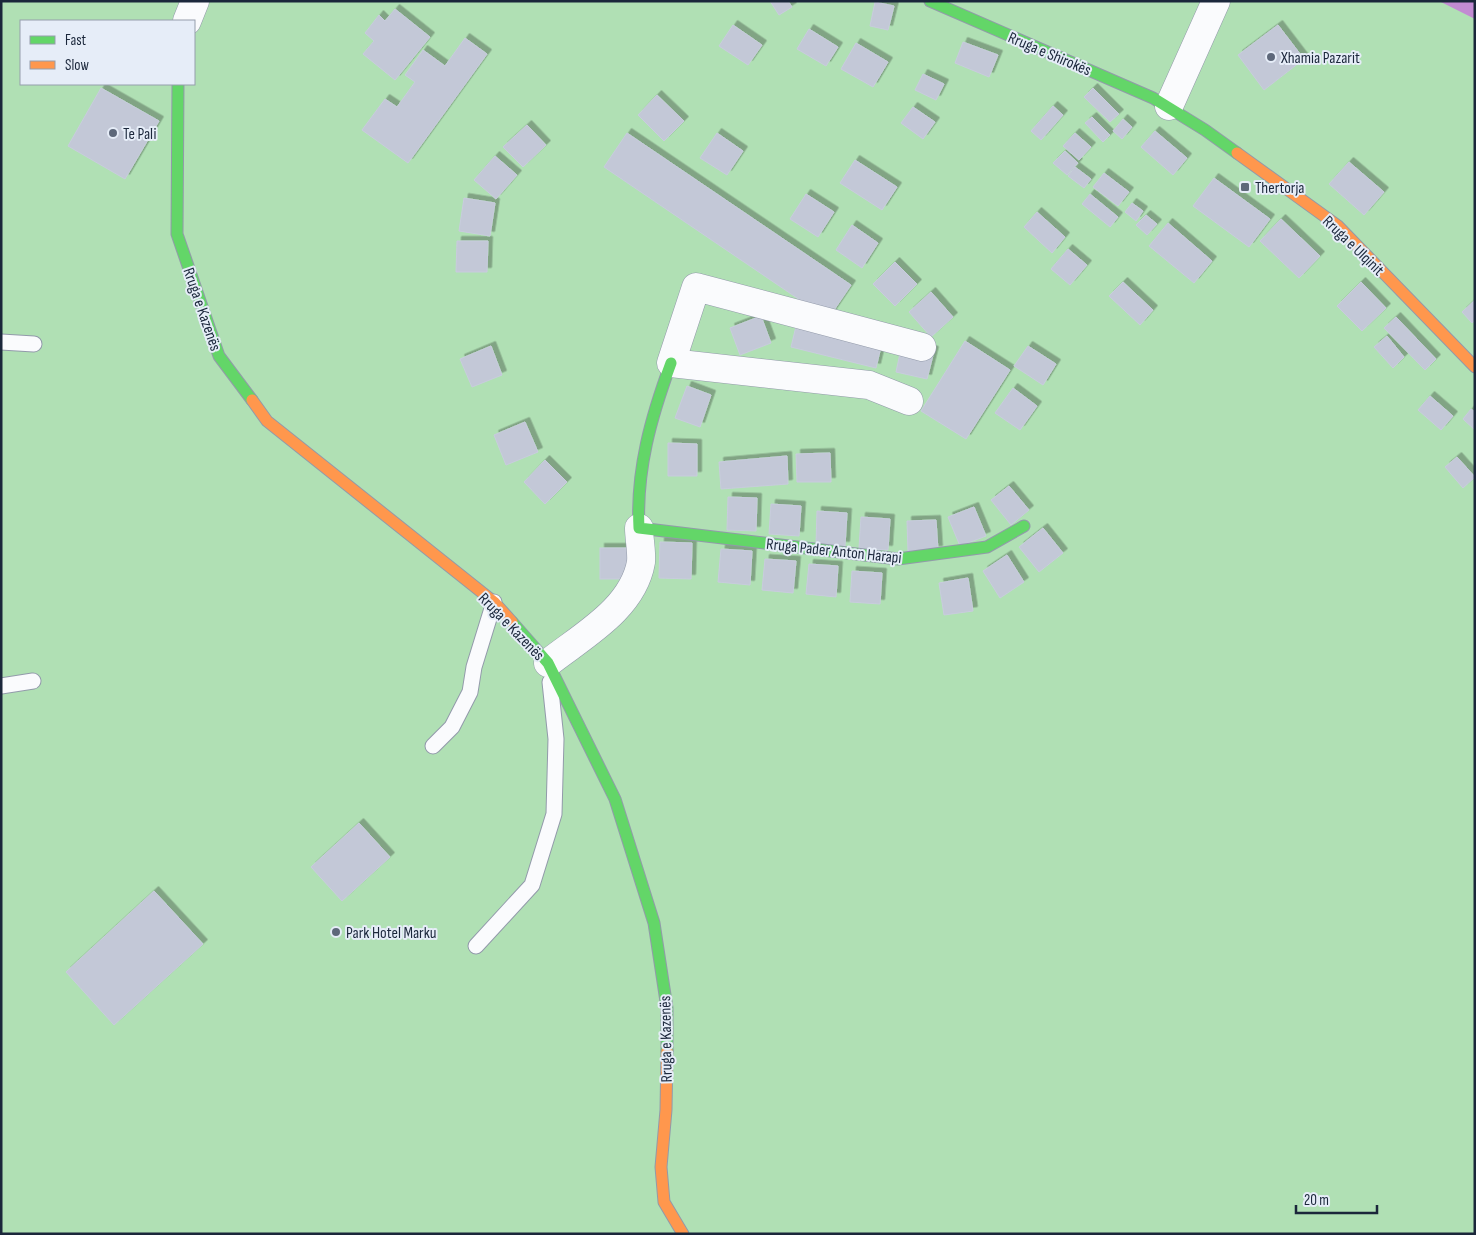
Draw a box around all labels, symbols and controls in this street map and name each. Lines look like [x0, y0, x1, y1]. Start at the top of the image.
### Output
legend [20, 20, 195, 85]
street label: Rruga e Shirokës [1005, 28, 1094, 80]
text: Fast [65, 31, 87, 50]
place label: Xhamia Pazarit [1280, 49, 1360, 68]
marker: Xhamia Pazarit [1265, 51, 1277, 63]
text: Slow [65, 56, 89, 75]
place label: Te Pali [123, 125, 156, 144]
marker: Te Pali [107, 127, 119, 139]
place label: Thertorja [1255, 179, 1304, 198]
marker: Thertorja [1239, 181, 1251, 193]
street label: Rruga e Ulqinit [1318, 212, 1388, 280]
street label: Rruga e Kazenës [178, 265, 225, 354]
street label: Rruga Pader Anton Harapi [765, 535, 902, 568]
street label: Rruga e Kazenës [474, 589, 548, 665]
place label: Park Hotel Marku [346, 924, 436, 943]
marker: Park Hotel Marku [330, 926, 342, 938]
street label: Rruga e Kazenës [656, 995, 677, 1083]
scale bar [1296, 1182, 1377, 1214]
text: 20 m [1304, 1191, 1329, 1210]

